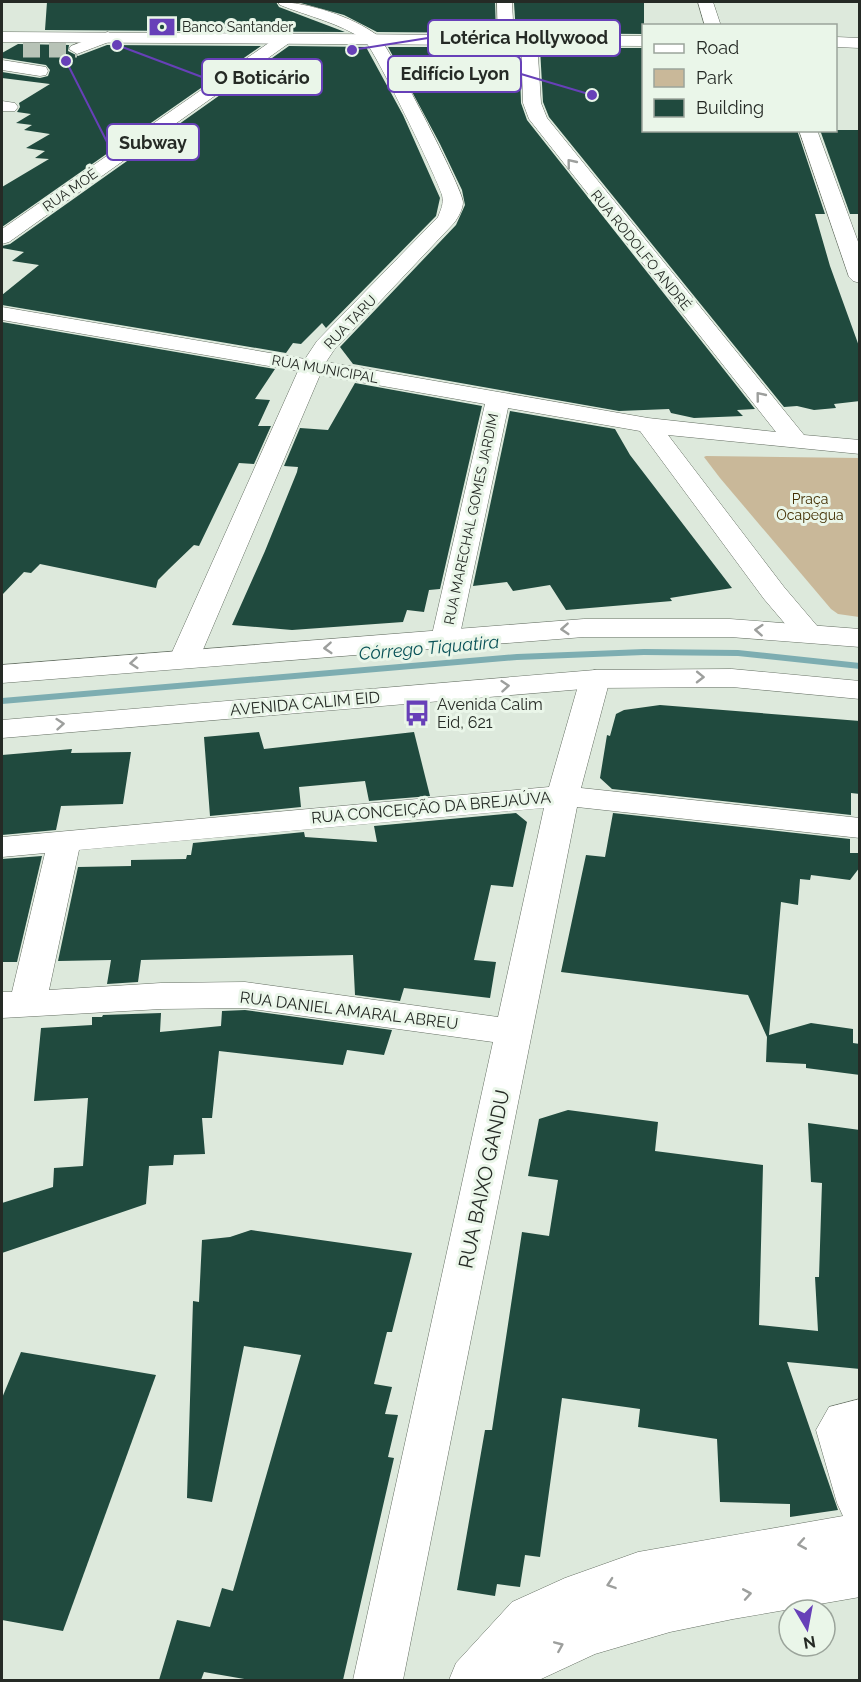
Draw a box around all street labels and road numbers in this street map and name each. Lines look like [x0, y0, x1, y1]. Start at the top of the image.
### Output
street label: RUA MOÉ [39, 164, 100, 215]
street label: RUA RODOLFO ANDRÉ [588, 186, 695, 313]
street label: RUA TARU [321, 292, 379, 352]
street label: RUA MUNICIPAL [271, 352, 379, 386]
street label: RUA MARECHAL GOMES JARDIM [441, 412, 501, 626]
street label: AVENIDA CALIM EID [229, 687, 381, 720]
street label: RUA CONCEIÇÃO DA BREJAÚVA [310, 787, 552, 827]
street label: RUA DANIEL AMARAL ABREU [239, 988, 459, 1033]
street label: RUA BAIXO GANDU [453, 1088, 515, 1270]

